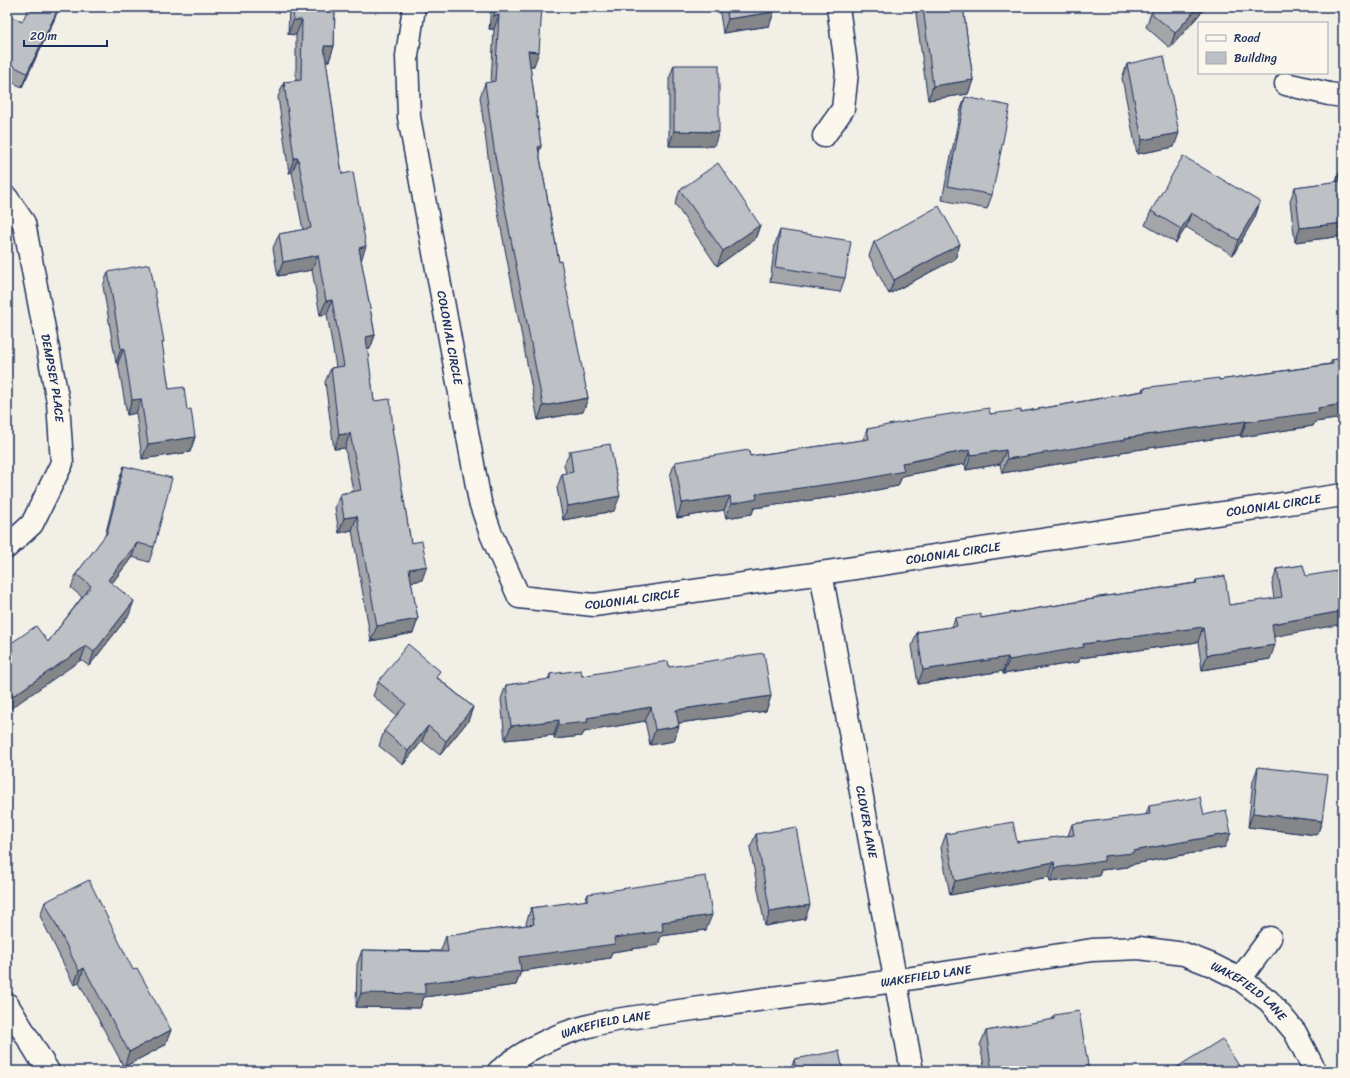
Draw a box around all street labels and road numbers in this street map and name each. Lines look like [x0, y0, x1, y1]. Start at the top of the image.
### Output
street label: COLONIAL CIRCLE [430, 289, 469, 388]
street label: DEMPSEY PLACE [34, 332, 70, 424]
street label: COLONIAL CIRCLE [1225, 487, 1324, 523]
street label: COLONIAL CIRCLE [904, 535, 1003, 571]
street label: COLONIAL CIRCLE [584, 582, 682, 616]
street label: CLOVER LANE [849, 784, 884, 861]
street label: WAKEFIELD LANE [1207, 955, 1293, 1027]
street label: WAKEFIELD LANE [879, 958, 974, 994]
street label: WAKEFIELD LANE [558, 1004, 653, 1045]

